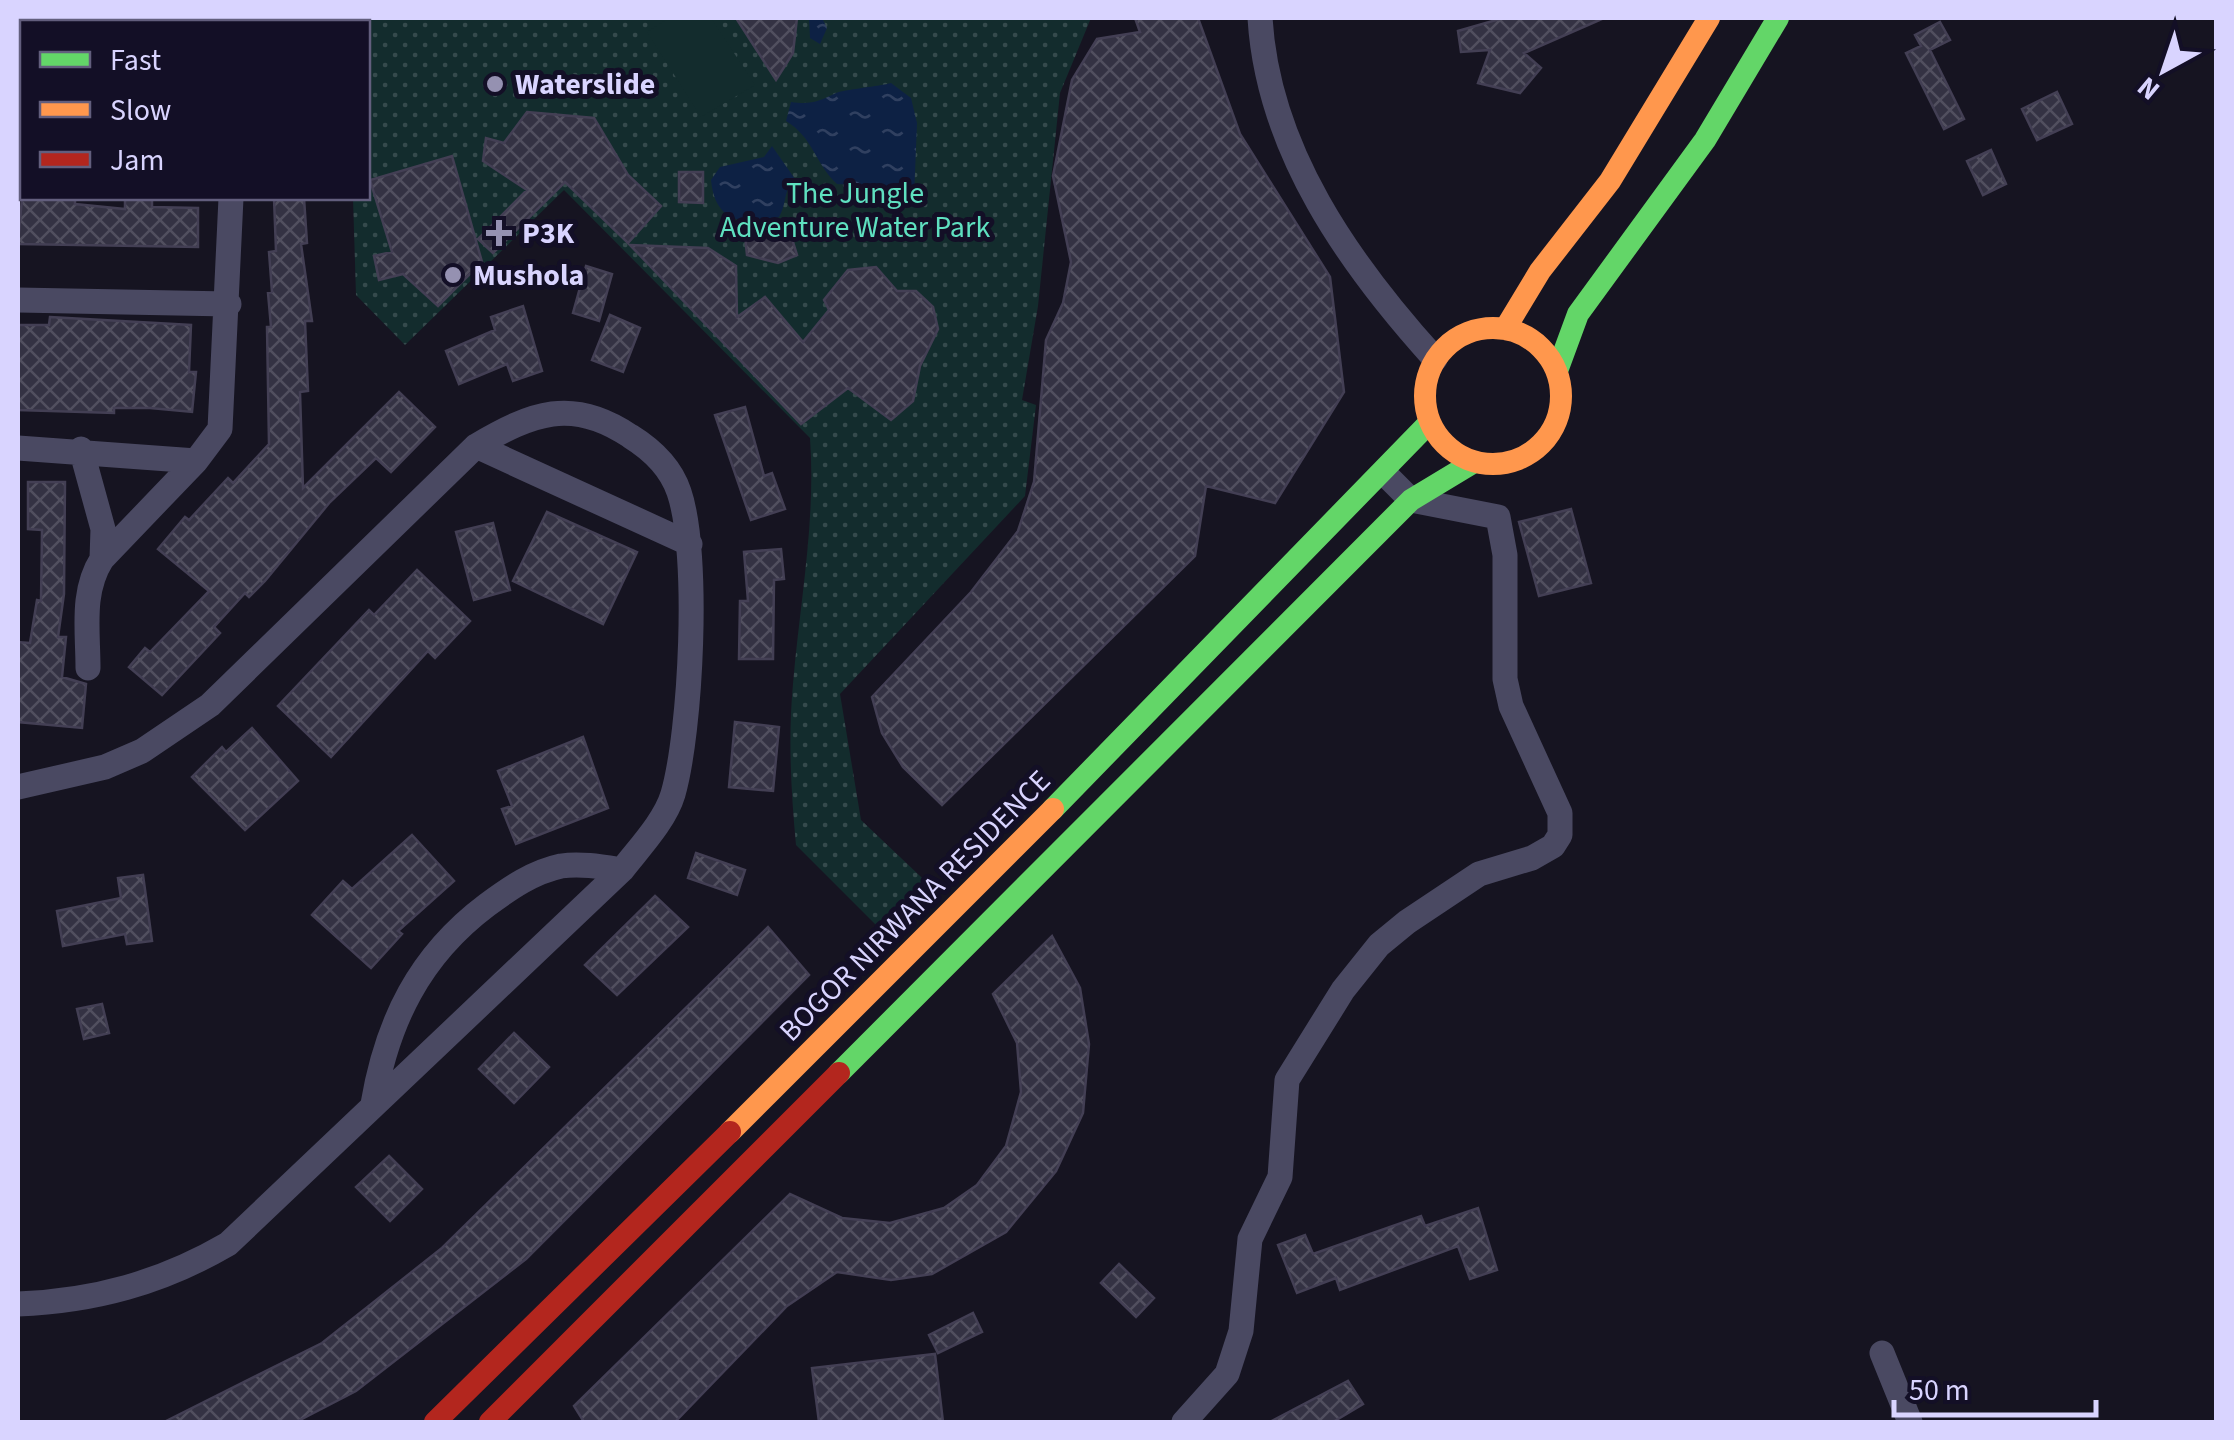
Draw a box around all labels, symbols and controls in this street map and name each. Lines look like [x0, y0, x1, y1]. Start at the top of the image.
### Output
legend [20, 20, 370, 200]
north arrow [2114, 20, 2214, 120]
text: Fast [110, 39, 161, 82]
place label: Waterslide [515, 63, 655, 106]
text: N [2129, 67, 2169, 110]
marker: Waterslide [484, 73, 506, 95]
text: Slow [110, 89, 171, 132]
text: Jam [110, 139, 164, 182]
park label: The Jungle Adventure Water Park [720, 172, 990, 249]
place label: P3K [522, 212, 575, 255]
marker: P3K [486, 220, 512, 246]
place label: Mushola [473, 254, 584, 297]
marker: Mushola [442, 264, 464, 286]
street label: BOGOR NIRWANA RESIDENCE [769, 760, 1061, 1052]
scale bar [1894, 1355, 2096, 1417]
text: 50 m [1909, 1369, 1970, 1412]

